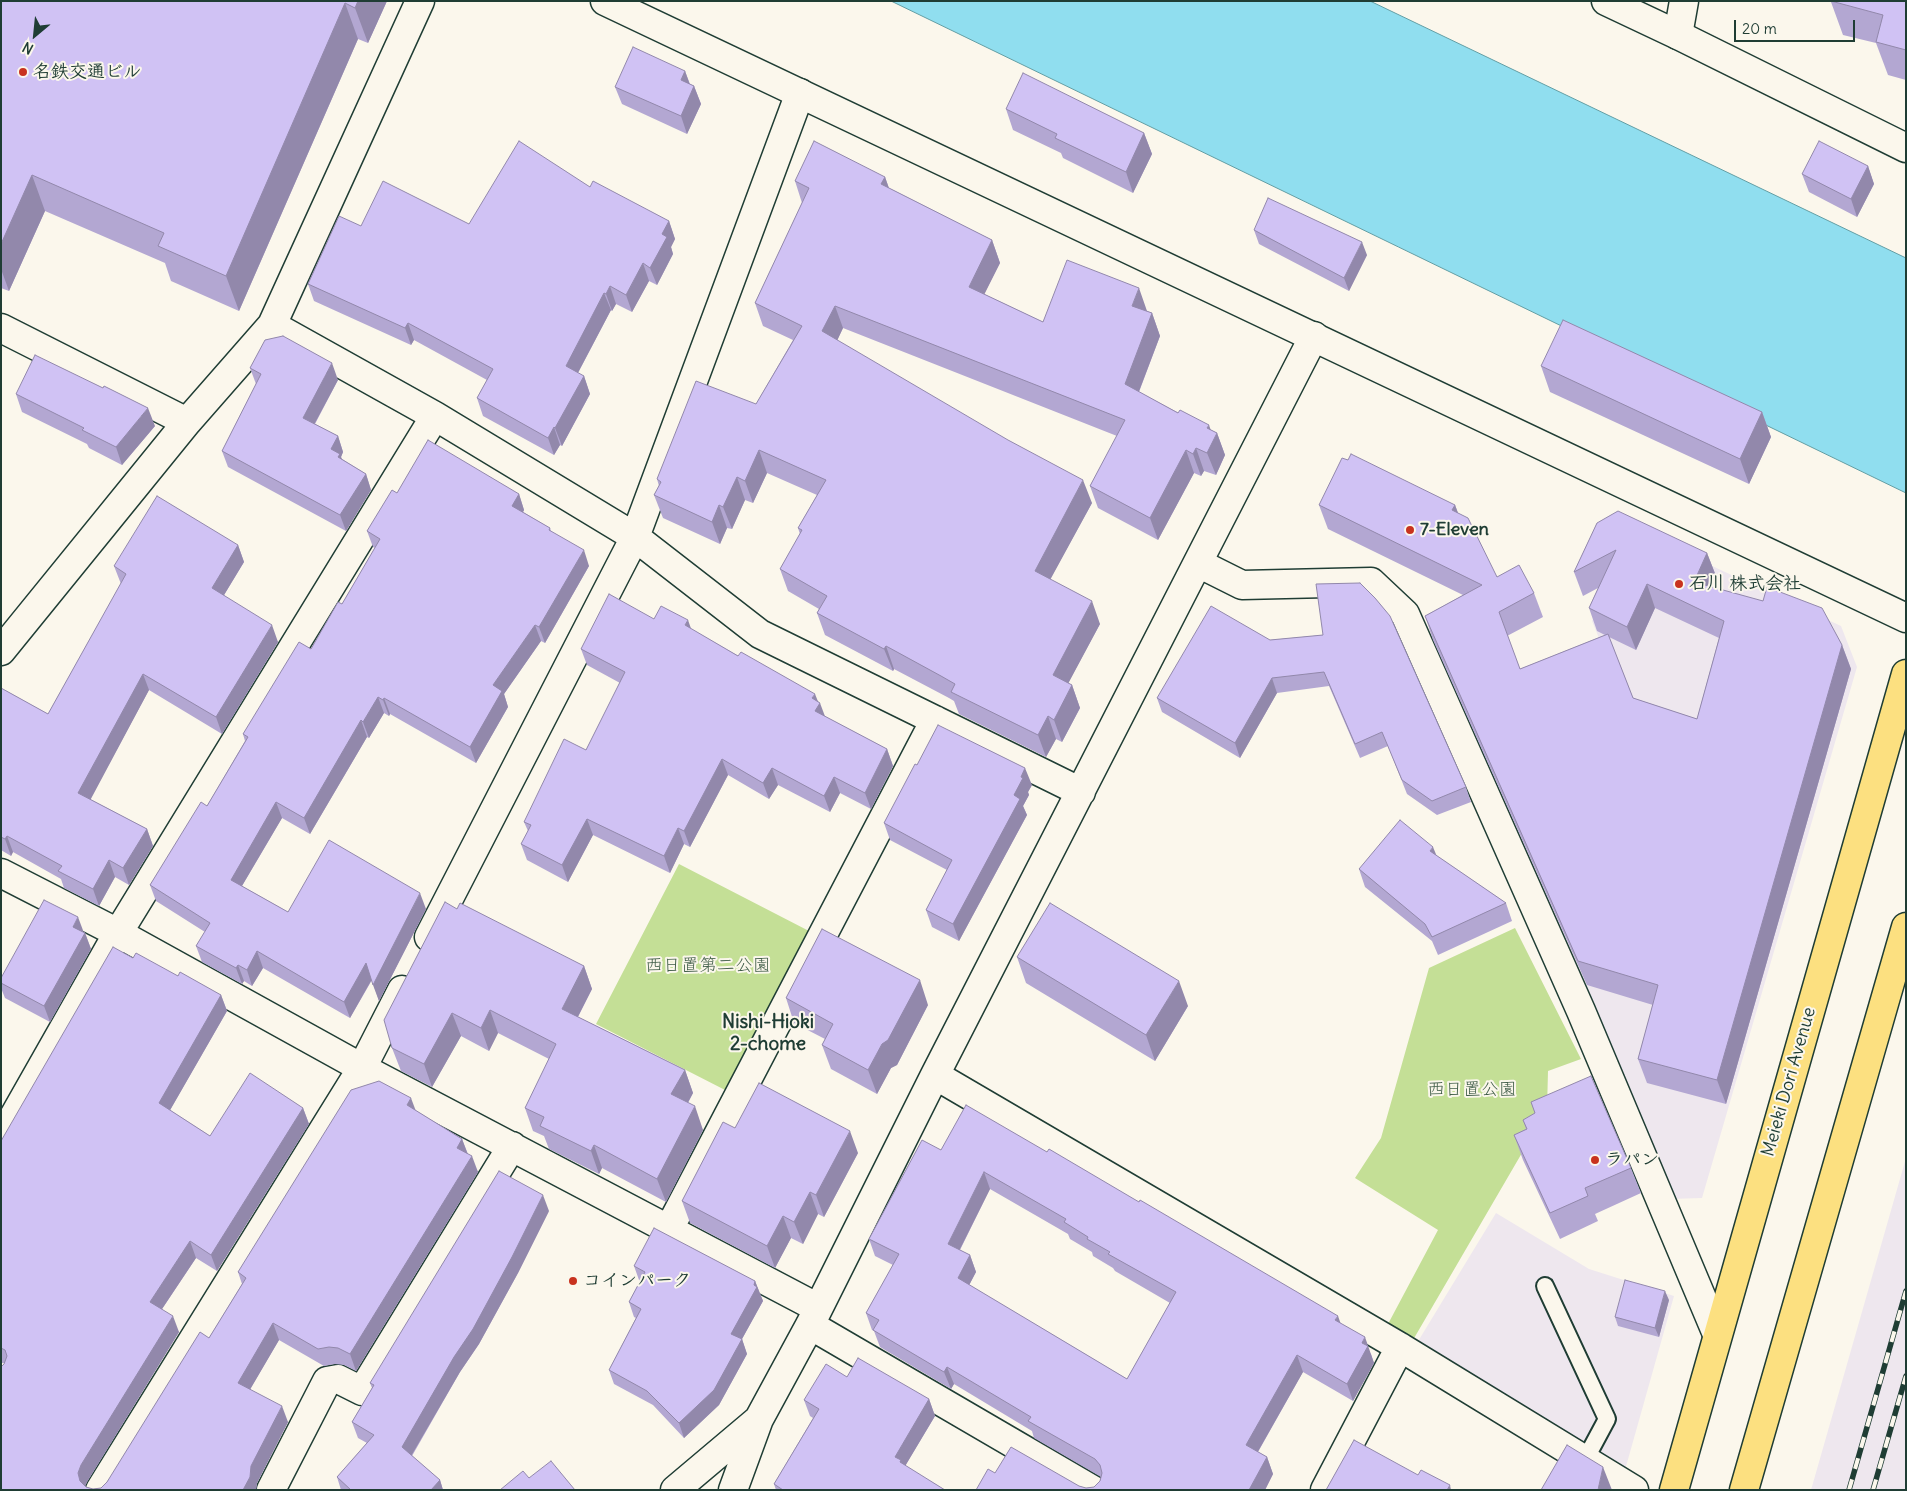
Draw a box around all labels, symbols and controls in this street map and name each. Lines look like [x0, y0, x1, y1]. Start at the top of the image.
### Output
north arrow [10, 10, 60, 60]
scale bar [1737, 10, 1858, 42]
text: 20 m [1742, 19, 1777, 38]
text: N [19, 38, 36, 58]
place label: 名鉄交通ビル [33, 61, 141, 83]
marker: 名鉄交通ビル [17, 66, 29, 78]
place label: 7-Eleven [1420, 519, 1489, 541]
marker: 7-Eleven [1404, 524, 1416, 536]
place label: 石川 株式会社 [1689, 573, 1801, 595]
marker: 石川 株式会社 [1673, 578, 1685, 590]
park label: 西日置第二公園 [645, 955, 771, 977]
street label: Meieki Dori Avenue [1757, 1005, 1821, 1159]
district label: Nishi-Hioki 2-chome [722, 1012, 814, 1056]
park label: 西日置公園 [1427, 1079, 1517, 1101]
place label: ラパン [1605, 1149, 1659, 1171]
marker: ラパン [1589, 1154, 1601, 1166]
place label: コインパーク [583, 1270, 691, 1292]
marker: コインパーク [567, 1275, 579, 1287]

